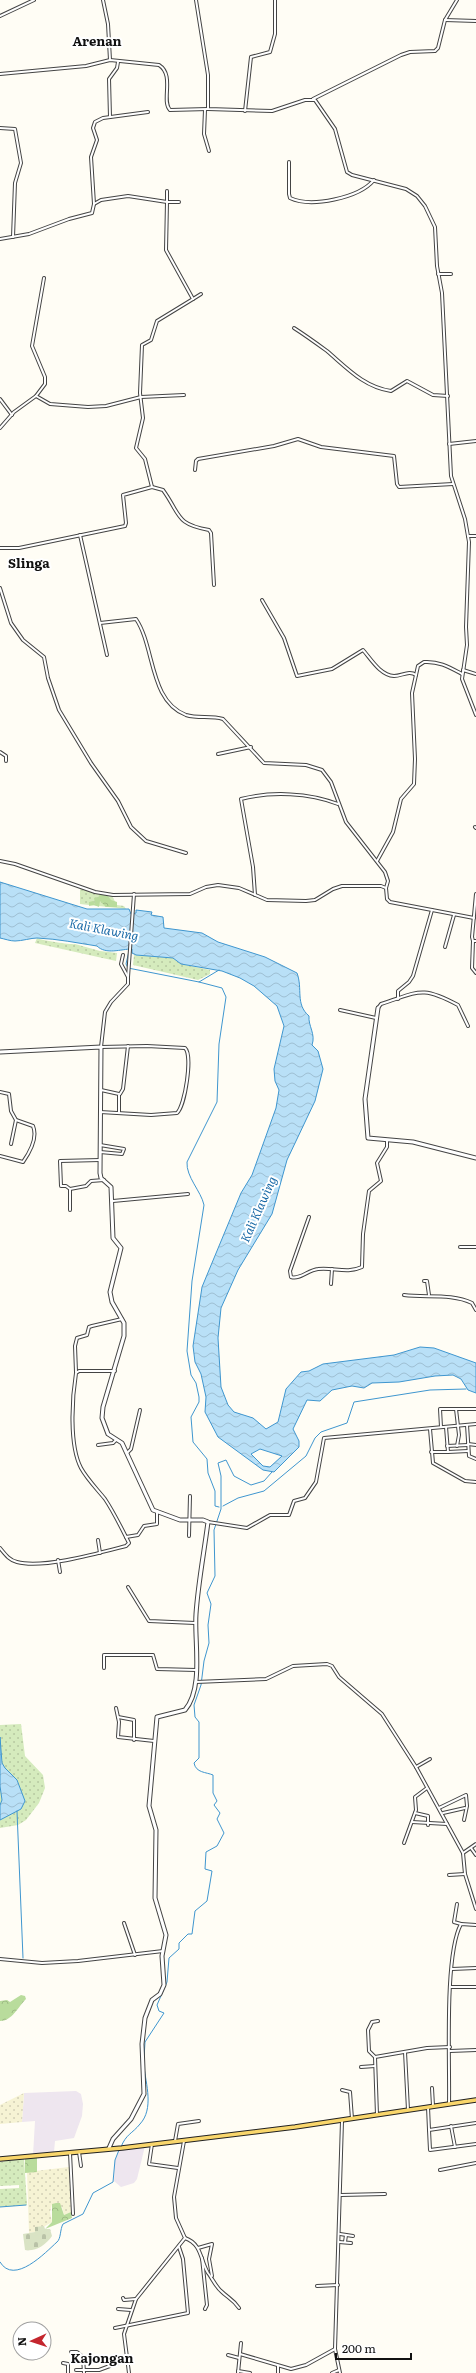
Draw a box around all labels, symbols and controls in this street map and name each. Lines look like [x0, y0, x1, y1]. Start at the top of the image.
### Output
district label: Arenan [72, 31, 122, 50]
district label: Slinga [8, 553, 50, 572]
water label: Kali Klawing [68, 913, 140, 945]
water label: Kali Klawing [235, 1173, 281, 1245]
north arrow [12, 2321, 52, 2361]
scale bar [336, 2335, 411, 2361]
text: N [13, 2337, 29, 2347]
text: 200 m [342, 2339, 376, 2357]
district label: Kajongan [70, 2348, 134, 2367]

